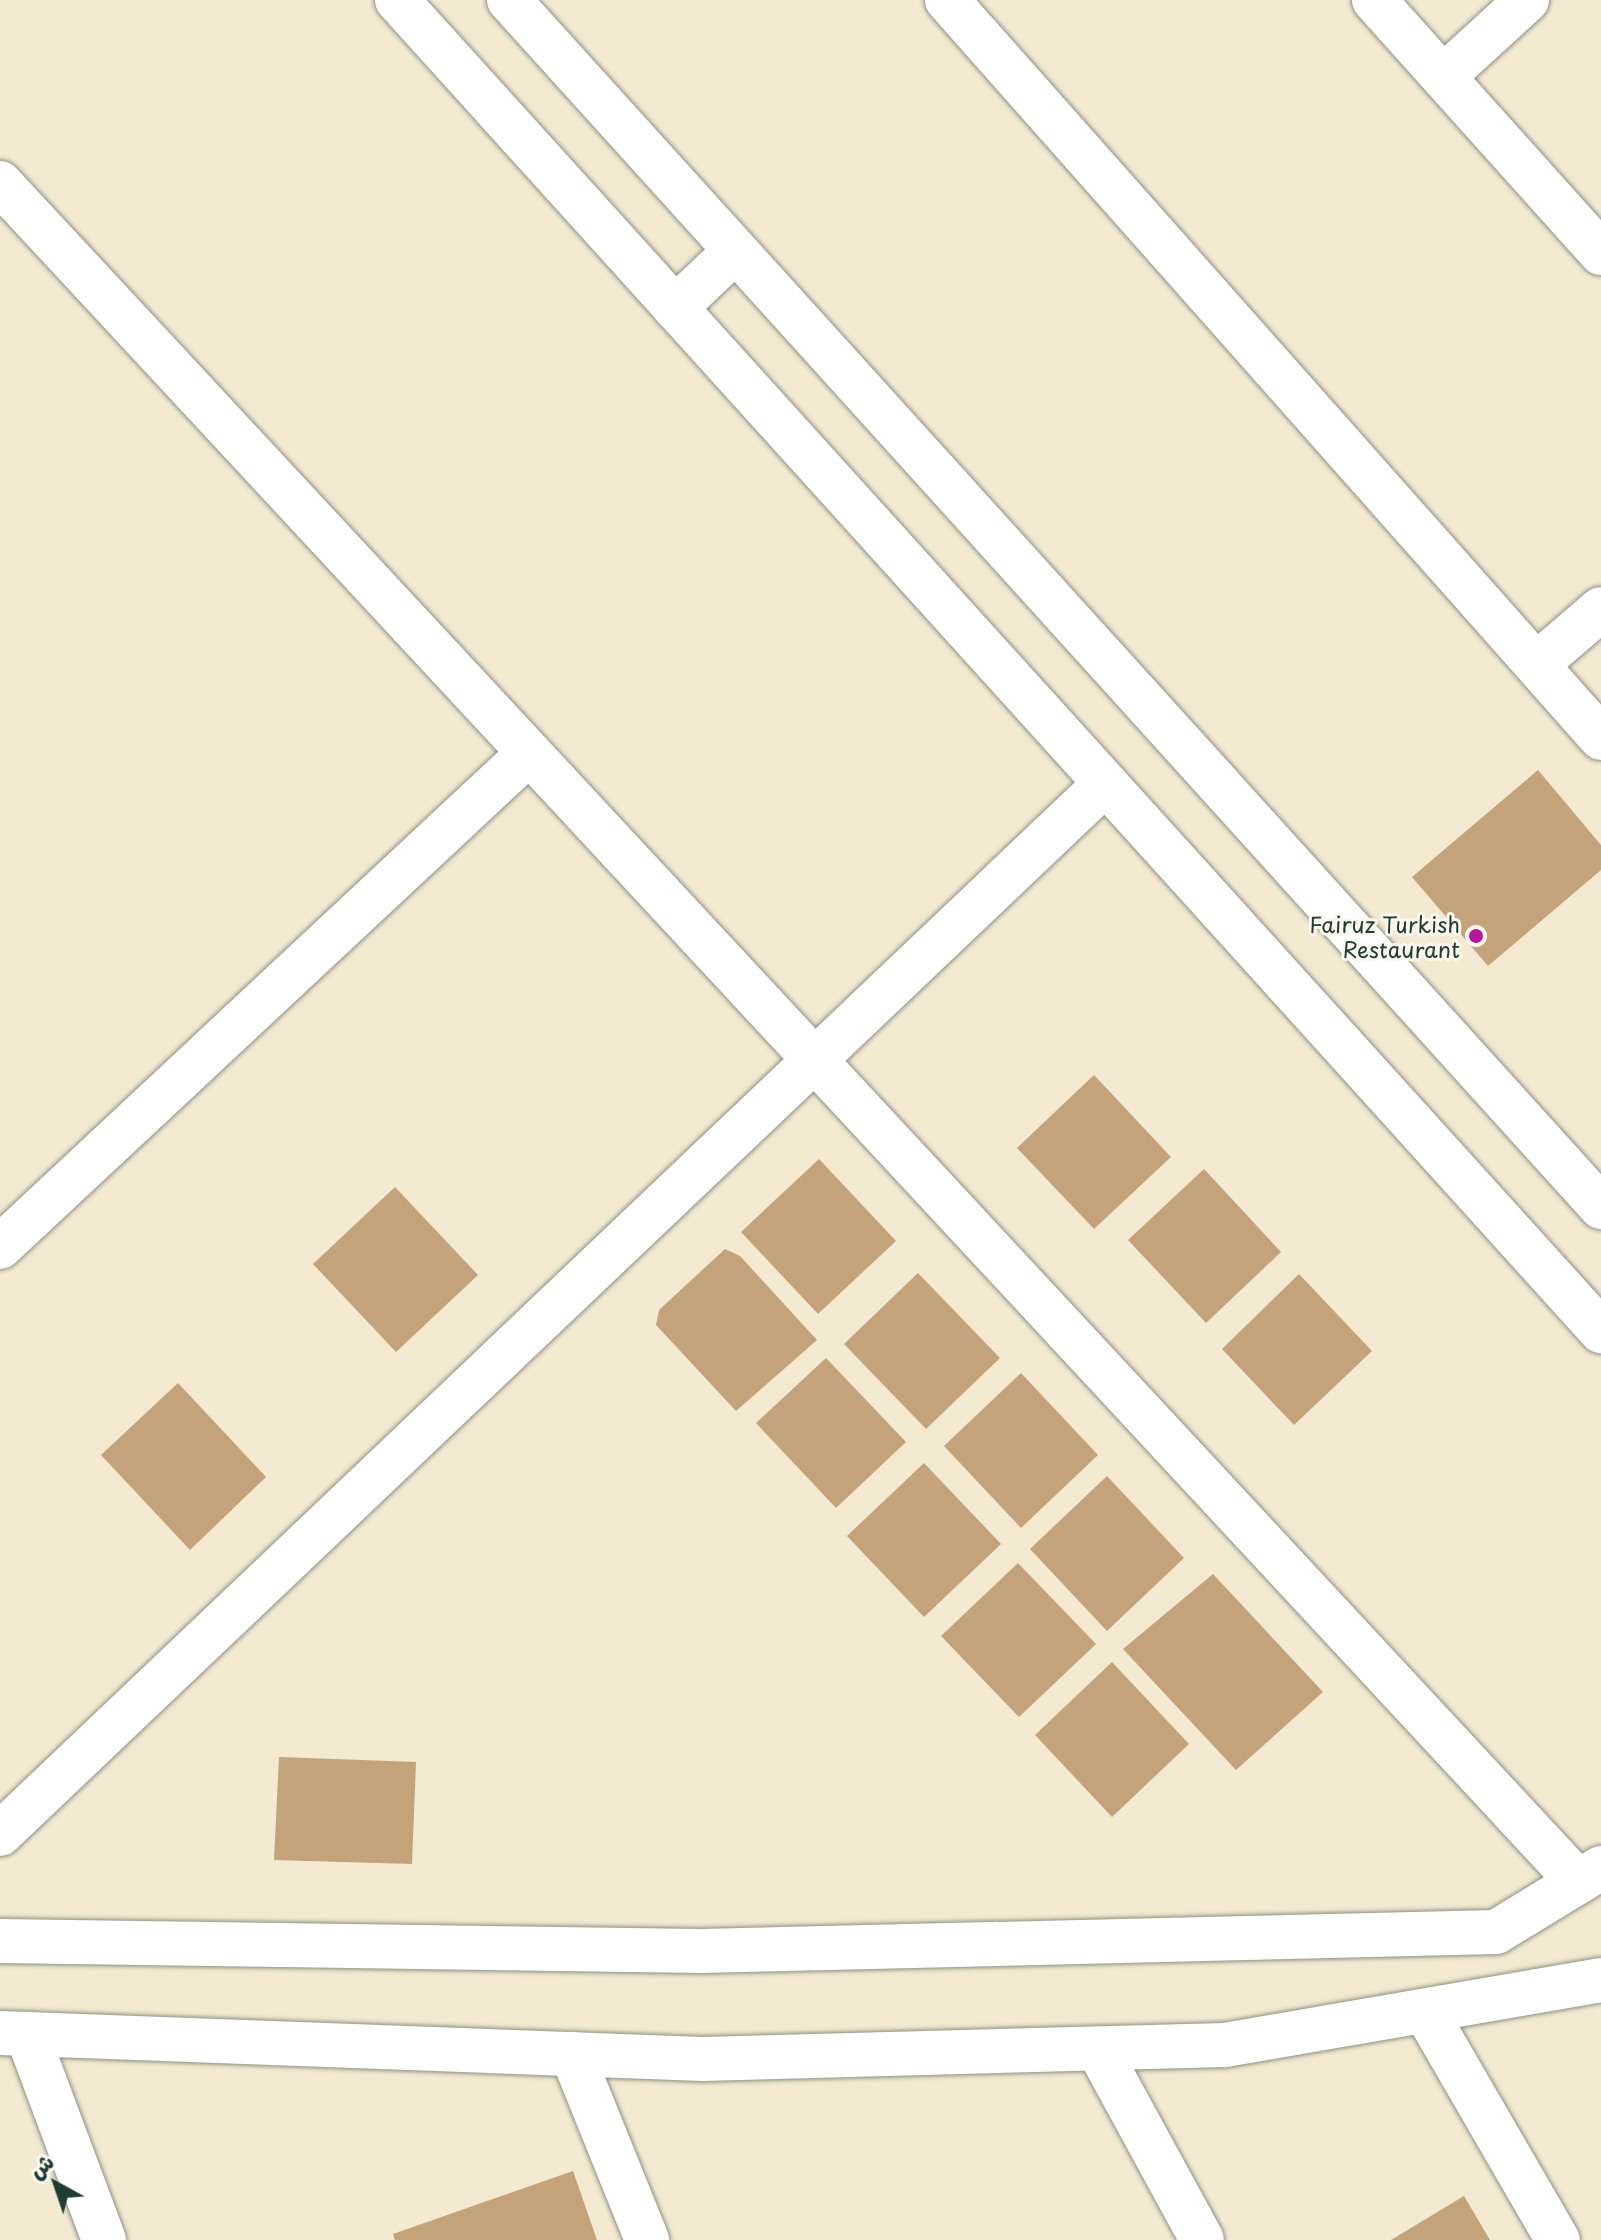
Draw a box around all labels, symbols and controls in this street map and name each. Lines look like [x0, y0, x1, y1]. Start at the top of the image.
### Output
place label: Fairuz Turkish Restaurant [1310, 910, 1460, 962]
marker: Fairuz Turkish Restaurant [1467, 927, 1485, 945]
north arrow [16, 2144, 96, 2224]
text: ش [20, 2145, 60, 2186]

